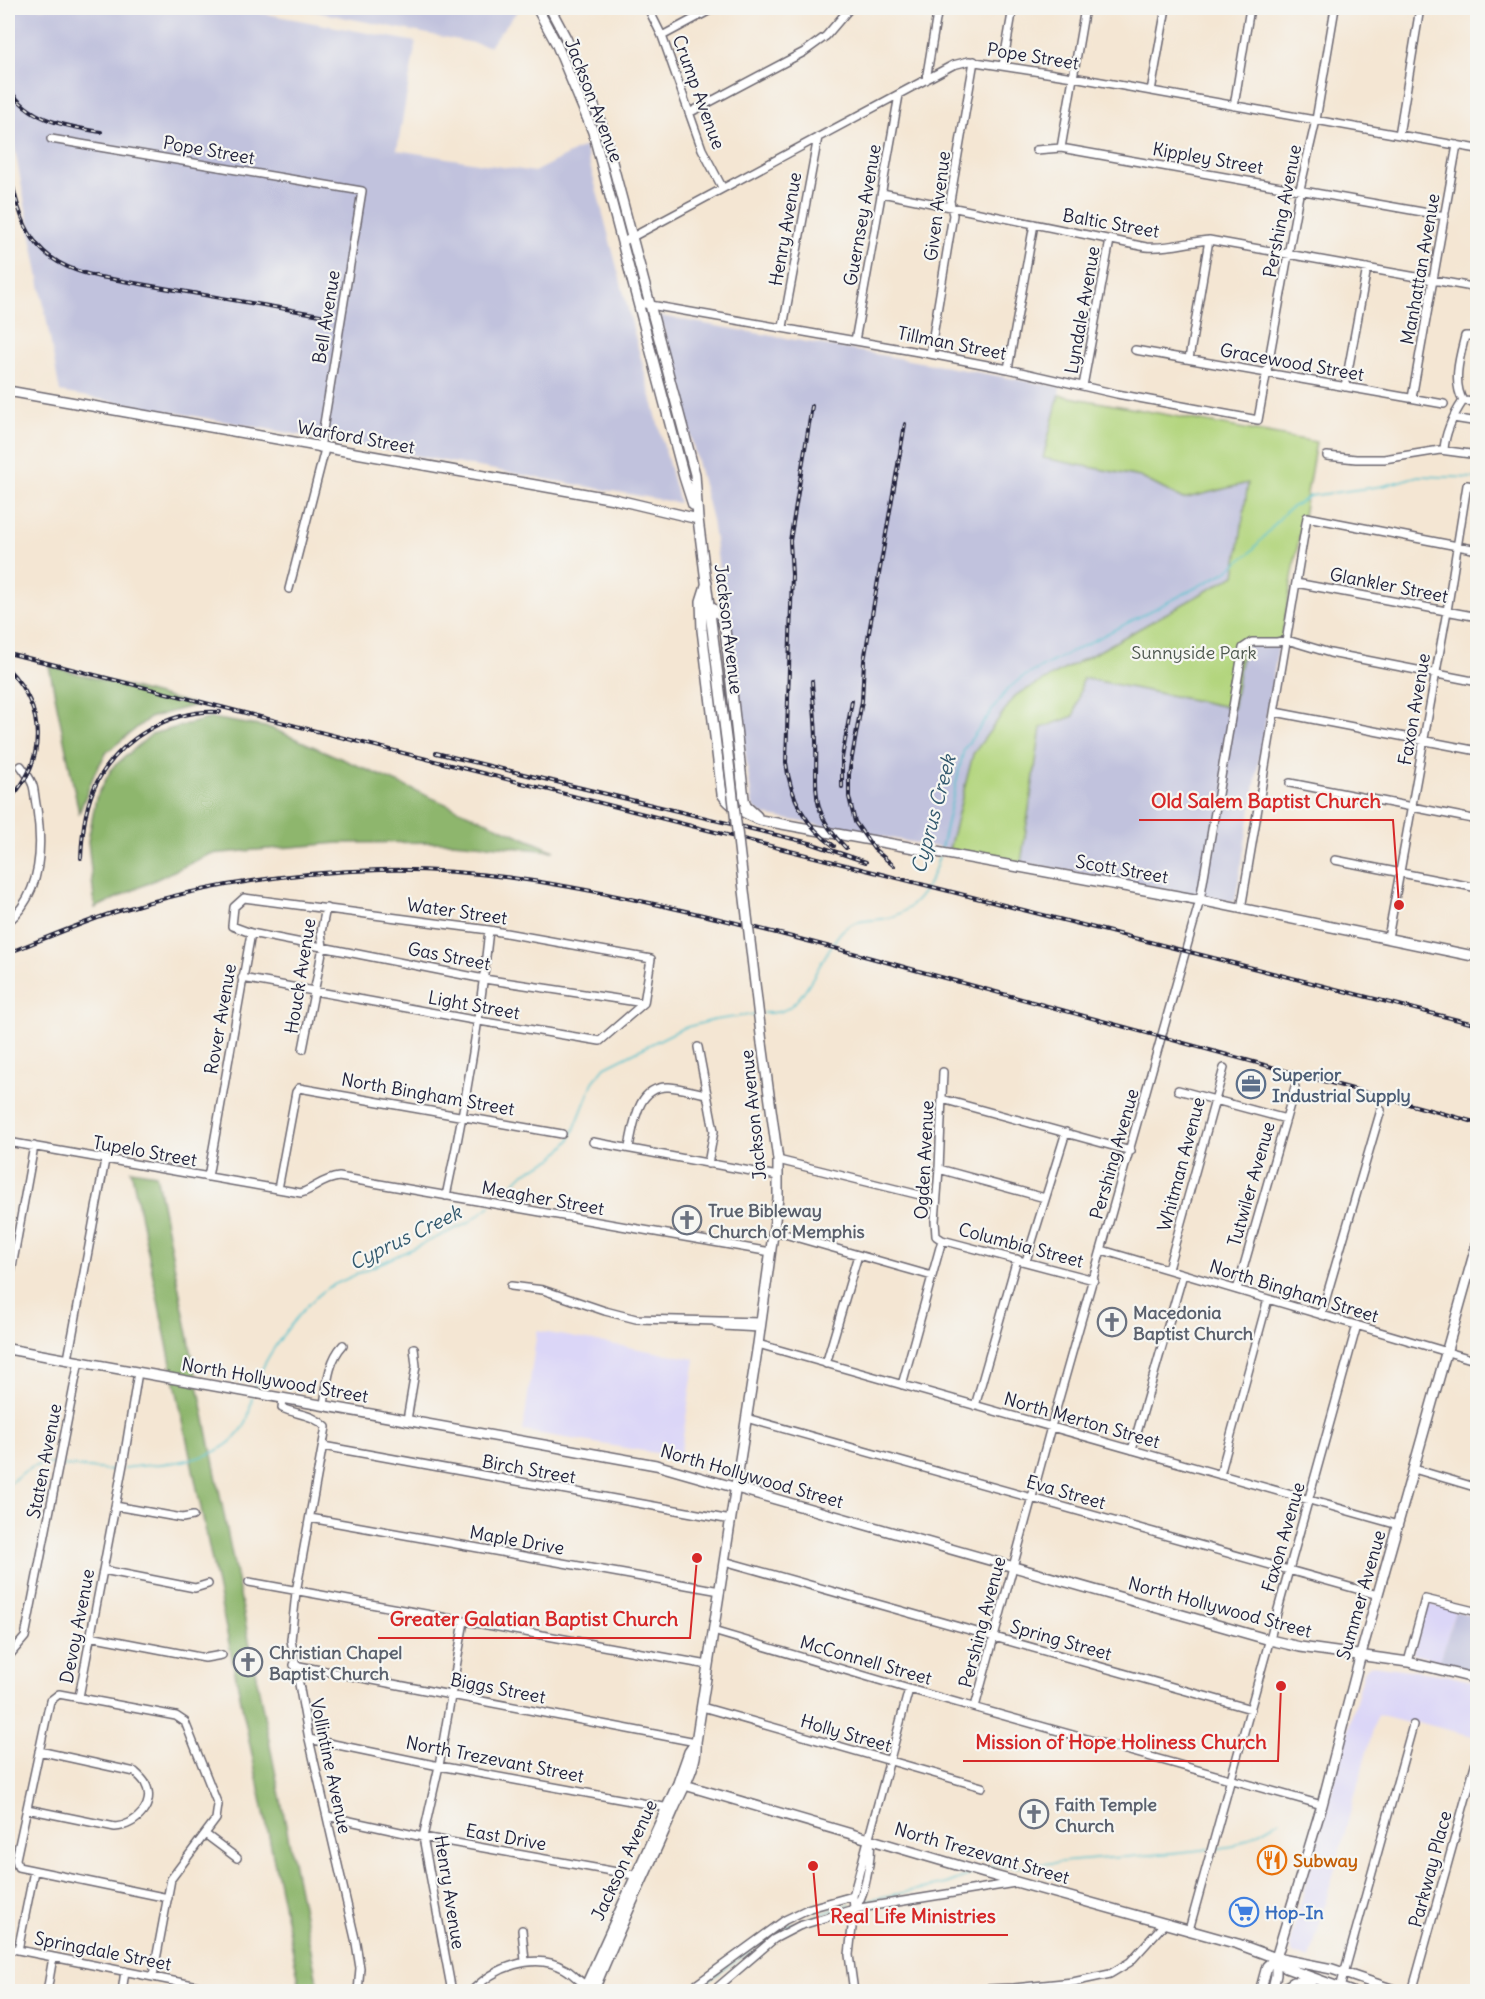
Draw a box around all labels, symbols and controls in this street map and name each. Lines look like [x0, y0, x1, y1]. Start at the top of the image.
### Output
street label: Crump Avenue [668, 32, 730, 152]
street label: Jackson Avenue [560, 35, 628, 165]
street label: Pope Street [985, 37, 1081, 75]
street label: Pope Street [161, 131, 257, 169]
street label: Kippley Street [1151, 137, 1265, 179]
street label: Guernsey Avenue [838, 142, 886, 288]
street label: Pershing Avenue [1258, 143, 1306, 279]
street label: Given Avenue [919, 150, 955, 262]
street label: Henry Avenue [764, 170, 806, 288]
street label: Manhattan Avenue [1395, 192, 1445, 346]
street label: Baltic Street [1061, 203, 1161, 243]
street label: Lyndale Avenue [1059, 244, 1105, 376]
street label: Bell Avenue [307, 269, 345, 365]
street label: Tillman Street [896, 321, 1008, 365]
street label: Gracewood Street [1218, 338, 1366, 386]
street label: Warford Street [295, 415, 417, 459]
street label: Glankler Street [1328, 562, 1450, 608]
street label: Jackson Avenue [710, 563, 748, 695]
park label: Sunnyside Park [1131, 641, 1257, 664]
street label: Faxon Avenue [1393, 651, 1435, 767]
water label: Cyprus Creek [905, 750, 961, 876]
callout: Old Salem Baptist Church [1139, 782, 1393, 820]
text: Old Salem Baptist Church [1151, 788, 1382, 813]
street label: Scott Street [1074, 850, 1170, 888]
street label: Water Street [405, 893, 509, 929]
street label: Houck Avenue [280, 917, 320, 1035]
street label: Gas Street [406, 937, 492, 975]
street label: Rover Avenue [199, 962, 241, 1076]
street label: Light Street [426, 986, 522, 1024]
street label: Jackson Avenue [735, 1049, 771, 1181]
place label: Superior Industrial Supply [1272, 1063, 1411, 1107]
street label: North Bingham Street [340, 1067, 516, 1121]
office icon: Superior Industrial Supply [1235, 1068, 1267, 1100]
street label: Pershing Avenue [1084, 1086, 1144, 1222]
street label: Whitman Avenue [1152, 1094, 1210, 1234]
street label: Ogden Avenue [909, 1100, 939, 1220]
street label: Tutwiler Avenue [1222, 1119, 1280, 1249]
street label: Tupelo Street [91, 1131, 199, 1171]
street label: Meagher Street [480, 1176, 606, 1220]
water label: Cyprus Creek [345, 1198, 467, 1275]
place label: True Bibleway Church of Memphis [708, 1199, 865, 1243]
church icon: True Bibleway Church of Memphis [671, 1204, 703, 1236]
street label: Columbia Street [956, 1217, 1086, 1273]
street label: North Bingham Street [1207, 1254, 1381, 1328]
place label: Macedonia Baptist Church [1133, 1301, 1254, 1345]
church icon: Macedonia Baptist Church [1096, 1306, 1128, 1338]
street label: North Hollywood Street [180, 1352, 370, 1408]
street label: North Merton Street [1001, 1387, 1163, 1453]
street label: Staten Avenue [22, 1402, 66, 1520]
street label: North Hollywood Street [658, 1439, 846, 1513]
street label: Birch Street [480, 1449, 578, 1489]
street label: Eva Street [1024, 1470, 1108, 1514]
street label: Faxon Avenue [1256, 1479, 1310, 1595]
street label: Maple Drive [468, 1520, 566, 1560]
street label: Summer Avenue [1332, 1528, 1390, 1662]
street label: Pershing Avenue [953, 1554, 1011, 1690]
street label: Devoy Avenue [55, 1567, 99, 1685]
street label: North Hollywood Street [1126, 1571, 1314, 1643]
callout: Greater Galatian Baptist Church [378, 1600, 690, 1638]
text: Greater Galatian Baptist Church [390, 1606, 679, 1631]
street label: Spring Street [1008, 1615, 1114, 1665]
street label: McConnell Street [797, 1630, 935, 1690]
place label: Christian Chapel Baptist Church [269, 1641, 402, 1685]
church icon: Christian Chapel Baptist Church [232, 1646, 264, 1678]
street label: Biggs Street [448, 1668, 548, 1708]
street label: Vollintine Avenue [305, 1696, 357, 1836]
street label: Holly Street [798, 1709, 894, 1757]
callout: Mission of Hope Holiness Church [963, 1723, 1278, 1761]
text: Mission of Hope Holiness Church [975, 1729, 1267, 1754]
street label: North Trezevant Street [404, 1730, 586, 1788]
place label: Faith Temple Church [1055, 1793, 1157, 1837]
street label: Jackson Avenue [586, 1796, 662, 1924]
church icon: Faith Temple Church [1018, 1798, 1050, 1830]
street label: Parkway Place [1403, 1808, 1457, 1930]
street label: North Trezevant Street [892, 1817, 1072, 1889]
street label: East Drive [464, 1819, 548, 1855]
street label: Henry Avenue [430, 1833, 470, 1951]
restaurant icon: Subway [1256, 1844, 1288, 1876]
place label: Subway [1293, 1849, 1358, 1872]
supermarket icon: Hop-In [1228, 1896, 1260, 1928]
callout: Real Life Ministries [819, 1897, 1008, 1935]
place label: Hop-In [1265, 1901, 1324, 1924]
text: Real Life Ministries [830, 1903, 996, 1928]
street label: Springdale Street [33, 1926, 173, 1976]

